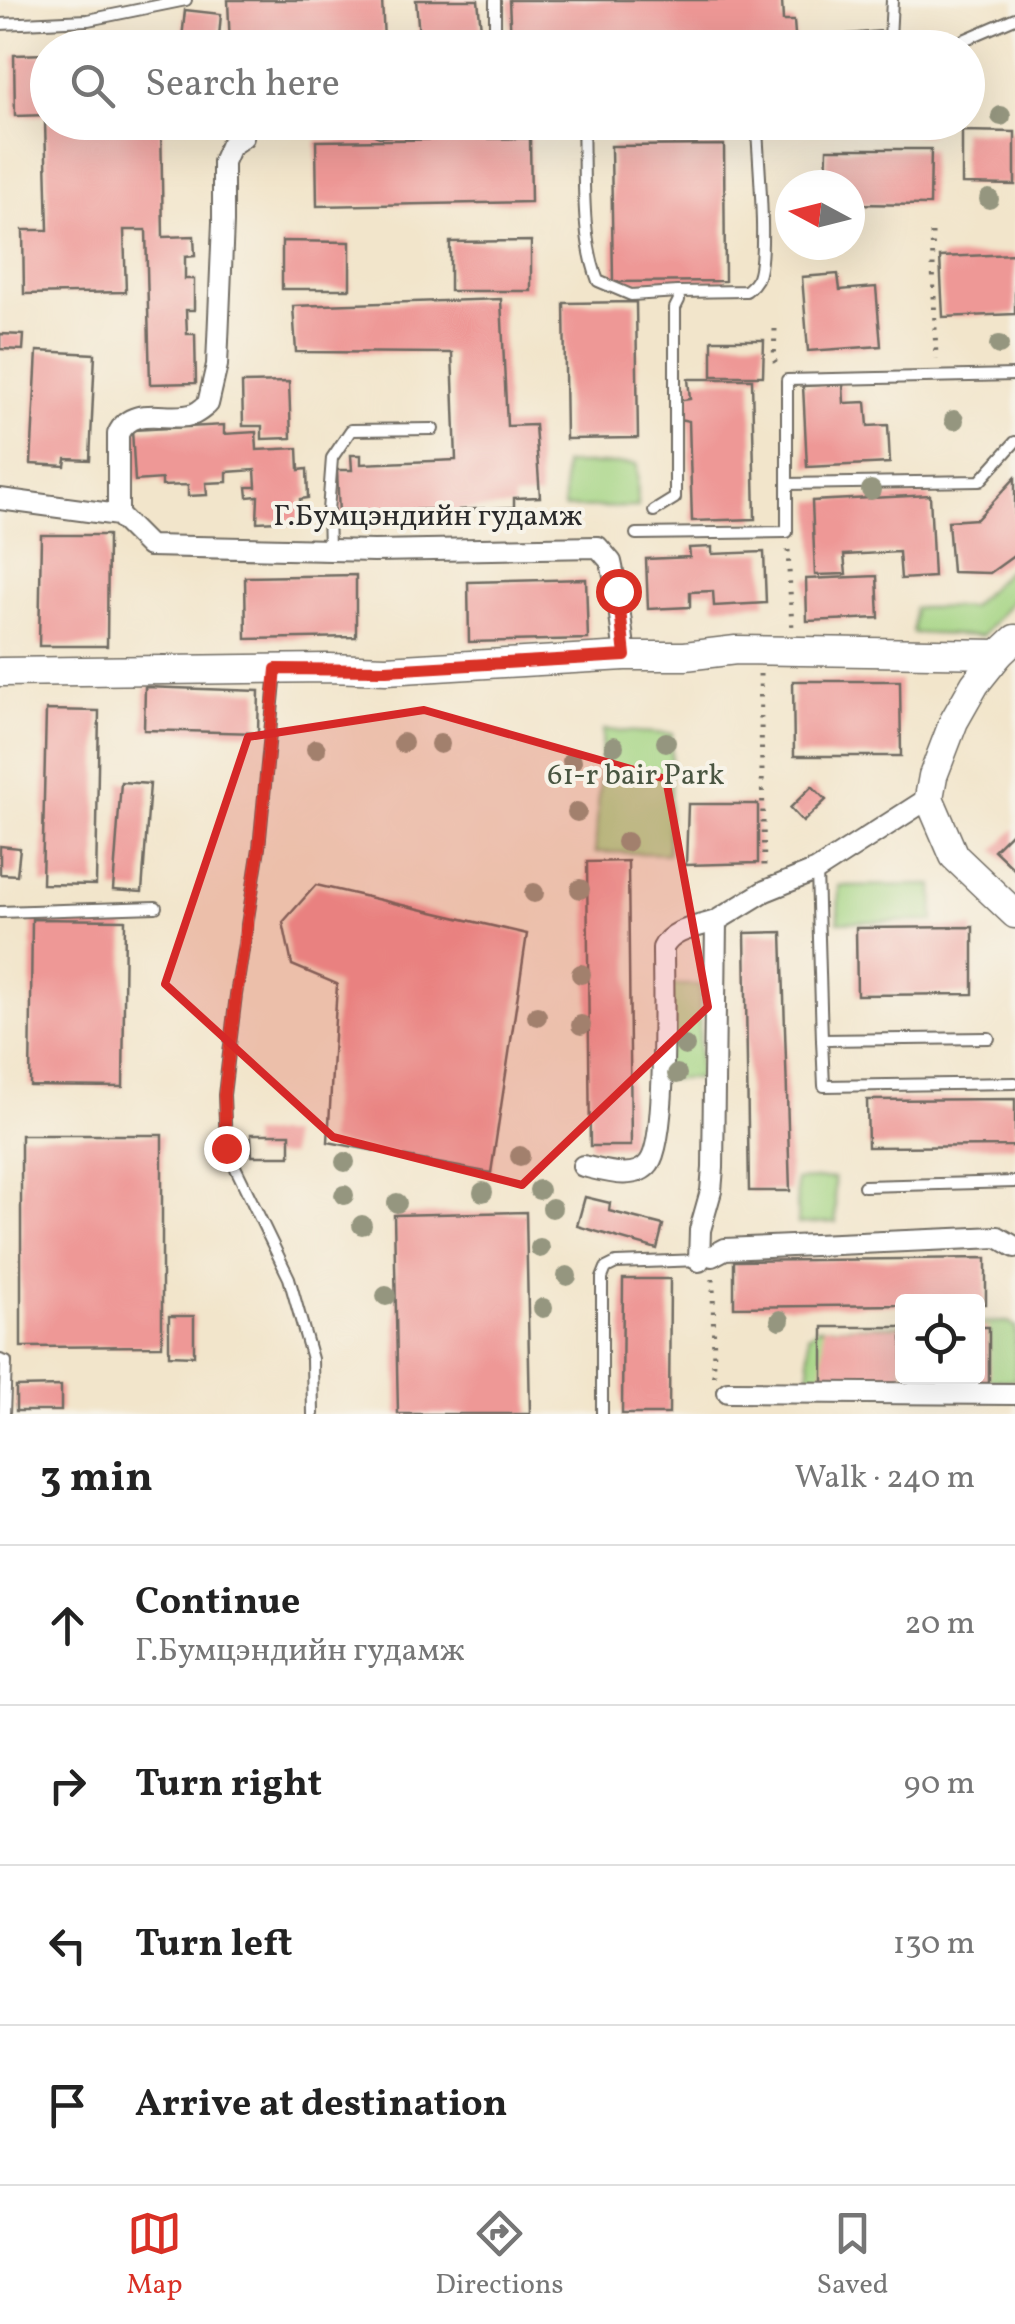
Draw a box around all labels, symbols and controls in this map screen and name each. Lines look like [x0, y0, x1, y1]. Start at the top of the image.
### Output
search box [30, 30, 985, 140]
icon: search [65, 58, 120, 113]
text: Search here [145, 59, 340, 112]
north arrow [775, 170, 865, 260]
street label: Г.Бумцэндийн гудамж [273, 496, 583, 538]
route start [596, 569, 642, 615]
park label: 61-r bair Park [547, 755, 725, 797]
route end [204, 1126, 250, 1172]
map controls [895, 1294, 985, 1384]
button: locate [895, 1294, 985, 1384]
text: 3 min [40, 1450, 153, 1509]
text: Walk · 240 m [794, 1457, 975, 1501]
text: Continue [135, 1577, 300, 1630]
icon: ahead [40, 1598, 95, 1653]
text: 20 m [904, 1603, 975, 1647]
text: Г.Бумцэндийн гудамж [135, 1630, 465, 1674]
icon: right [40, 1758, 95, 1813]
text: Turn right [135, 1759, 322, 1812]
text: 90 m [904, 1763, 975, 1807]
icon: left [40, 1918, 95, 1973]
text: Turn left [135, 1919, 292, 1972]
text: 130 m [893, 1923, 975, 1967]
icon: arrive [40, 2078, 95, 2133]
text: Arrive at destination [135, 2079, 508, 2132]
tab: Map [126, 2206, 182, 2305]
tab: Directions [435, 2206, 564, 2305]
tab: Saved [816, 2206, 889, 2305]

